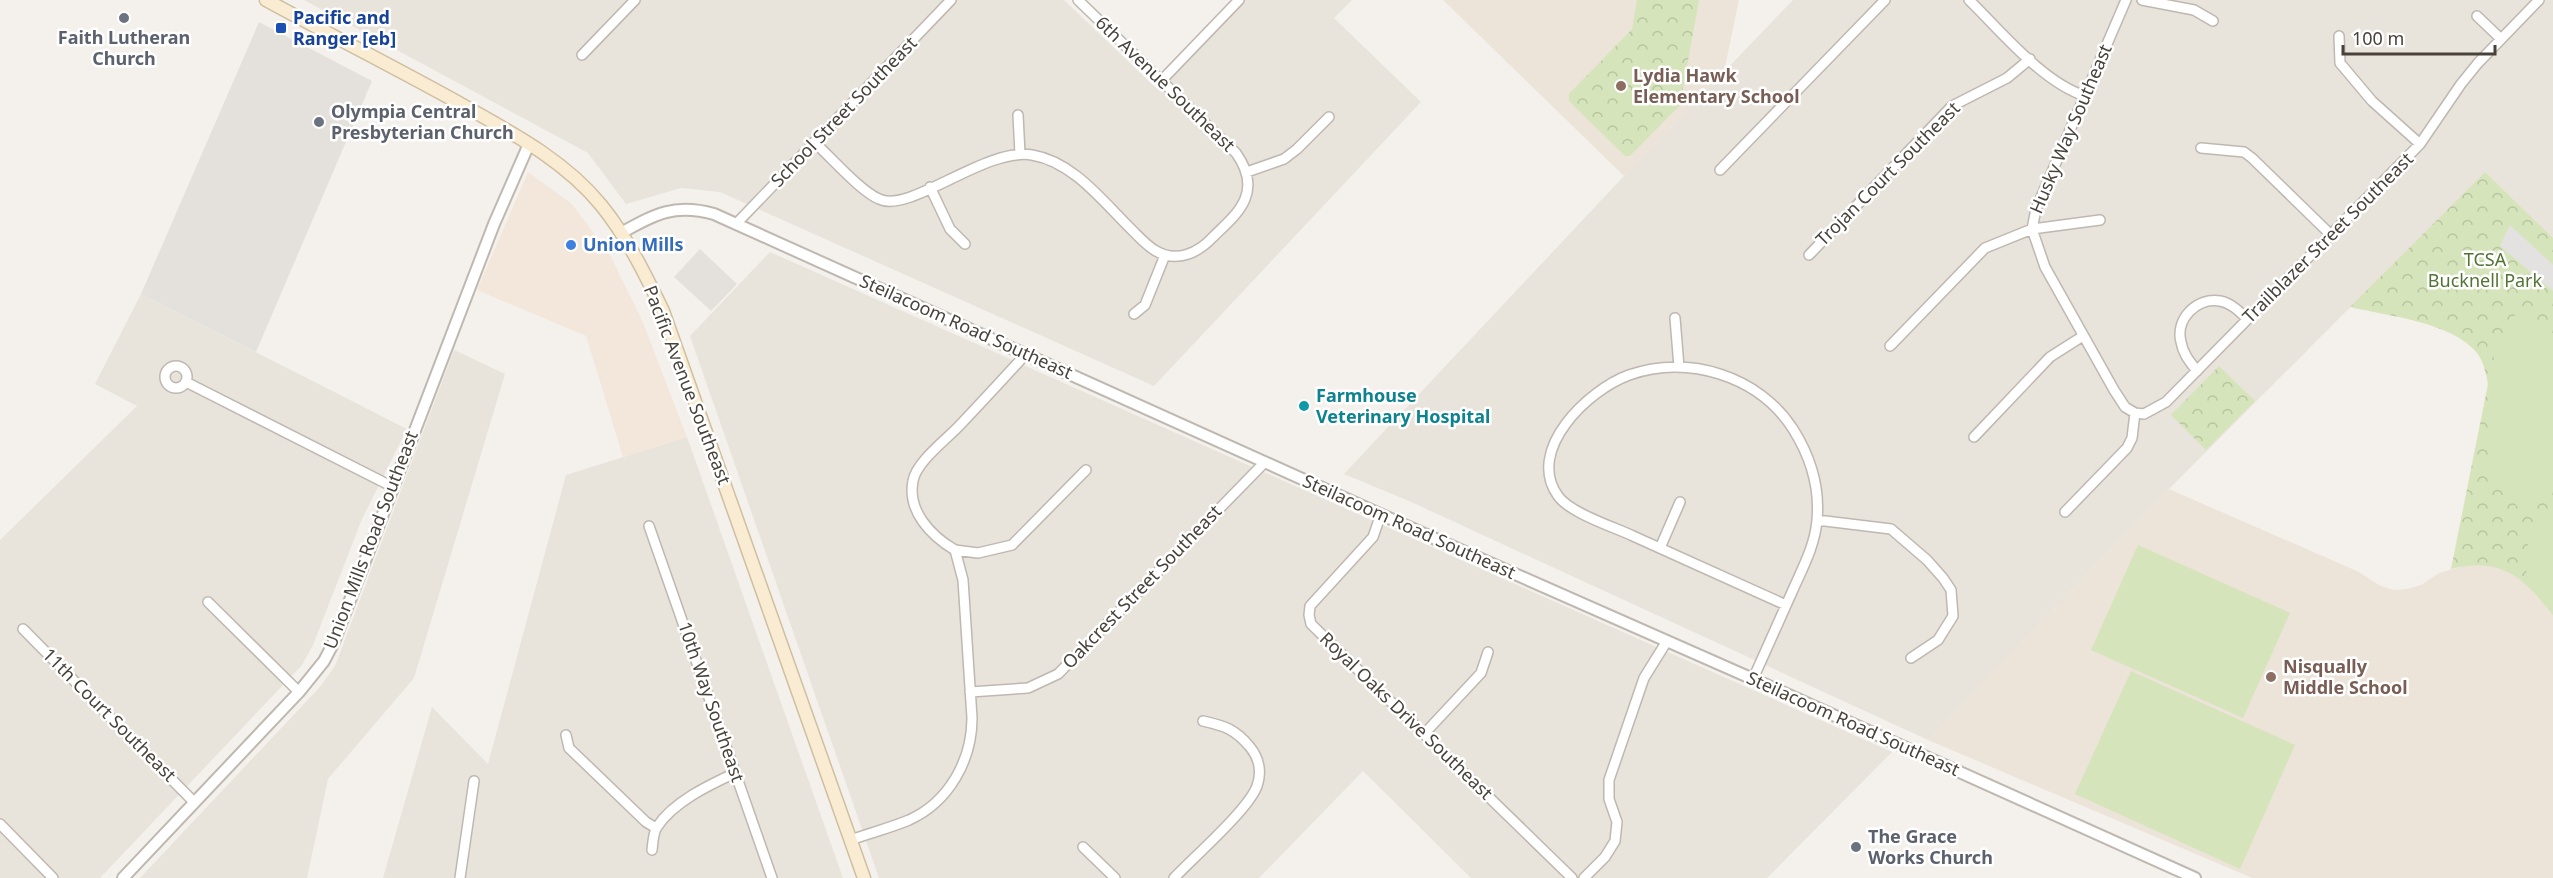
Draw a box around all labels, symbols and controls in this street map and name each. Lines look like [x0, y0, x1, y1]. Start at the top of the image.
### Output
place label: Pacific and Ranger [eb] [293, 5, 396, 50]
street label: 6th Avenue Southeast [1091, 10, 1241, 157]
marker: Faith Lutheran Church [117, 11, 131, 25]
scale bar [2343, 18, 2494, 56]
marker: Pacific and Ranger [eb] [274, 21, 288, 35]
place label: Faith Lutheran Church [58, 25, 190, 70]
text: 100 m [2352, 26, 2404, 50]
street label: School Street Southeast [765, 30, 922, 192]
street label: Husky Way Southeast [2024, 40, 2117, 217]
place label: Lydia Hawk Elementary School [1633, 63, 1800, 108]
marker: Lydia Hawk Elementary School [1614, 79, 1628, 93]
street label: Trojan Court Southeast [1810, 96, 1965, 251]
place label: Olympia Central Presbyterian Church [331, 99, 514, 144]
marker: Olympia Central Presbyterian Church [312, 115, 326, 129]
street label: Trailblazer Street Southeast [2237, 146, 2418, 328]
place label: Union Mills [583, 232, 683, 256]
marker: Union Mills [564, 238, 578, 252]
park label: TCSA Bucknell Park [2428, 247, 2543, 292]
street label: Steilacoom Road Southeast [856, 268, 1077, 384]
street label: Pacific Avenue Southeast [639, 282, 737, 488]
place label: Farmhouse Veterinary Hospital [1316, 383, 1490, 428]
marker: Farmhouse Veterinary Hospital [1297, 399, 1311, 413]
street label: Union Mills Road Southeast [317, 427, 423, 652]
street label: Steilacoom Road Southeast [1299, 468, 1520, 584]
street label: Oakcrest Street Southeast [1056, 499, 1226, 674]
street label: 10th Way Southeast [673, 618, 751, 786]
street label: Royal Oaks Drive Southeast [1315, 626, 1499, 805]
street label: 11th Court Southeast [38, 642, 182, 787]
place label: Nisqually Middle School [2283, 654, 2408, 699]
street label: Steilacoom Road Southeast [1743, 665, 1964, 781]
marker: Nisqually Middle School [2264, 670, 2278, 684]
place label: The Grace Works Church [1868, 824, 1993, 869]
marker: The Grace Works Church [1849, 840, 1863, 854]

